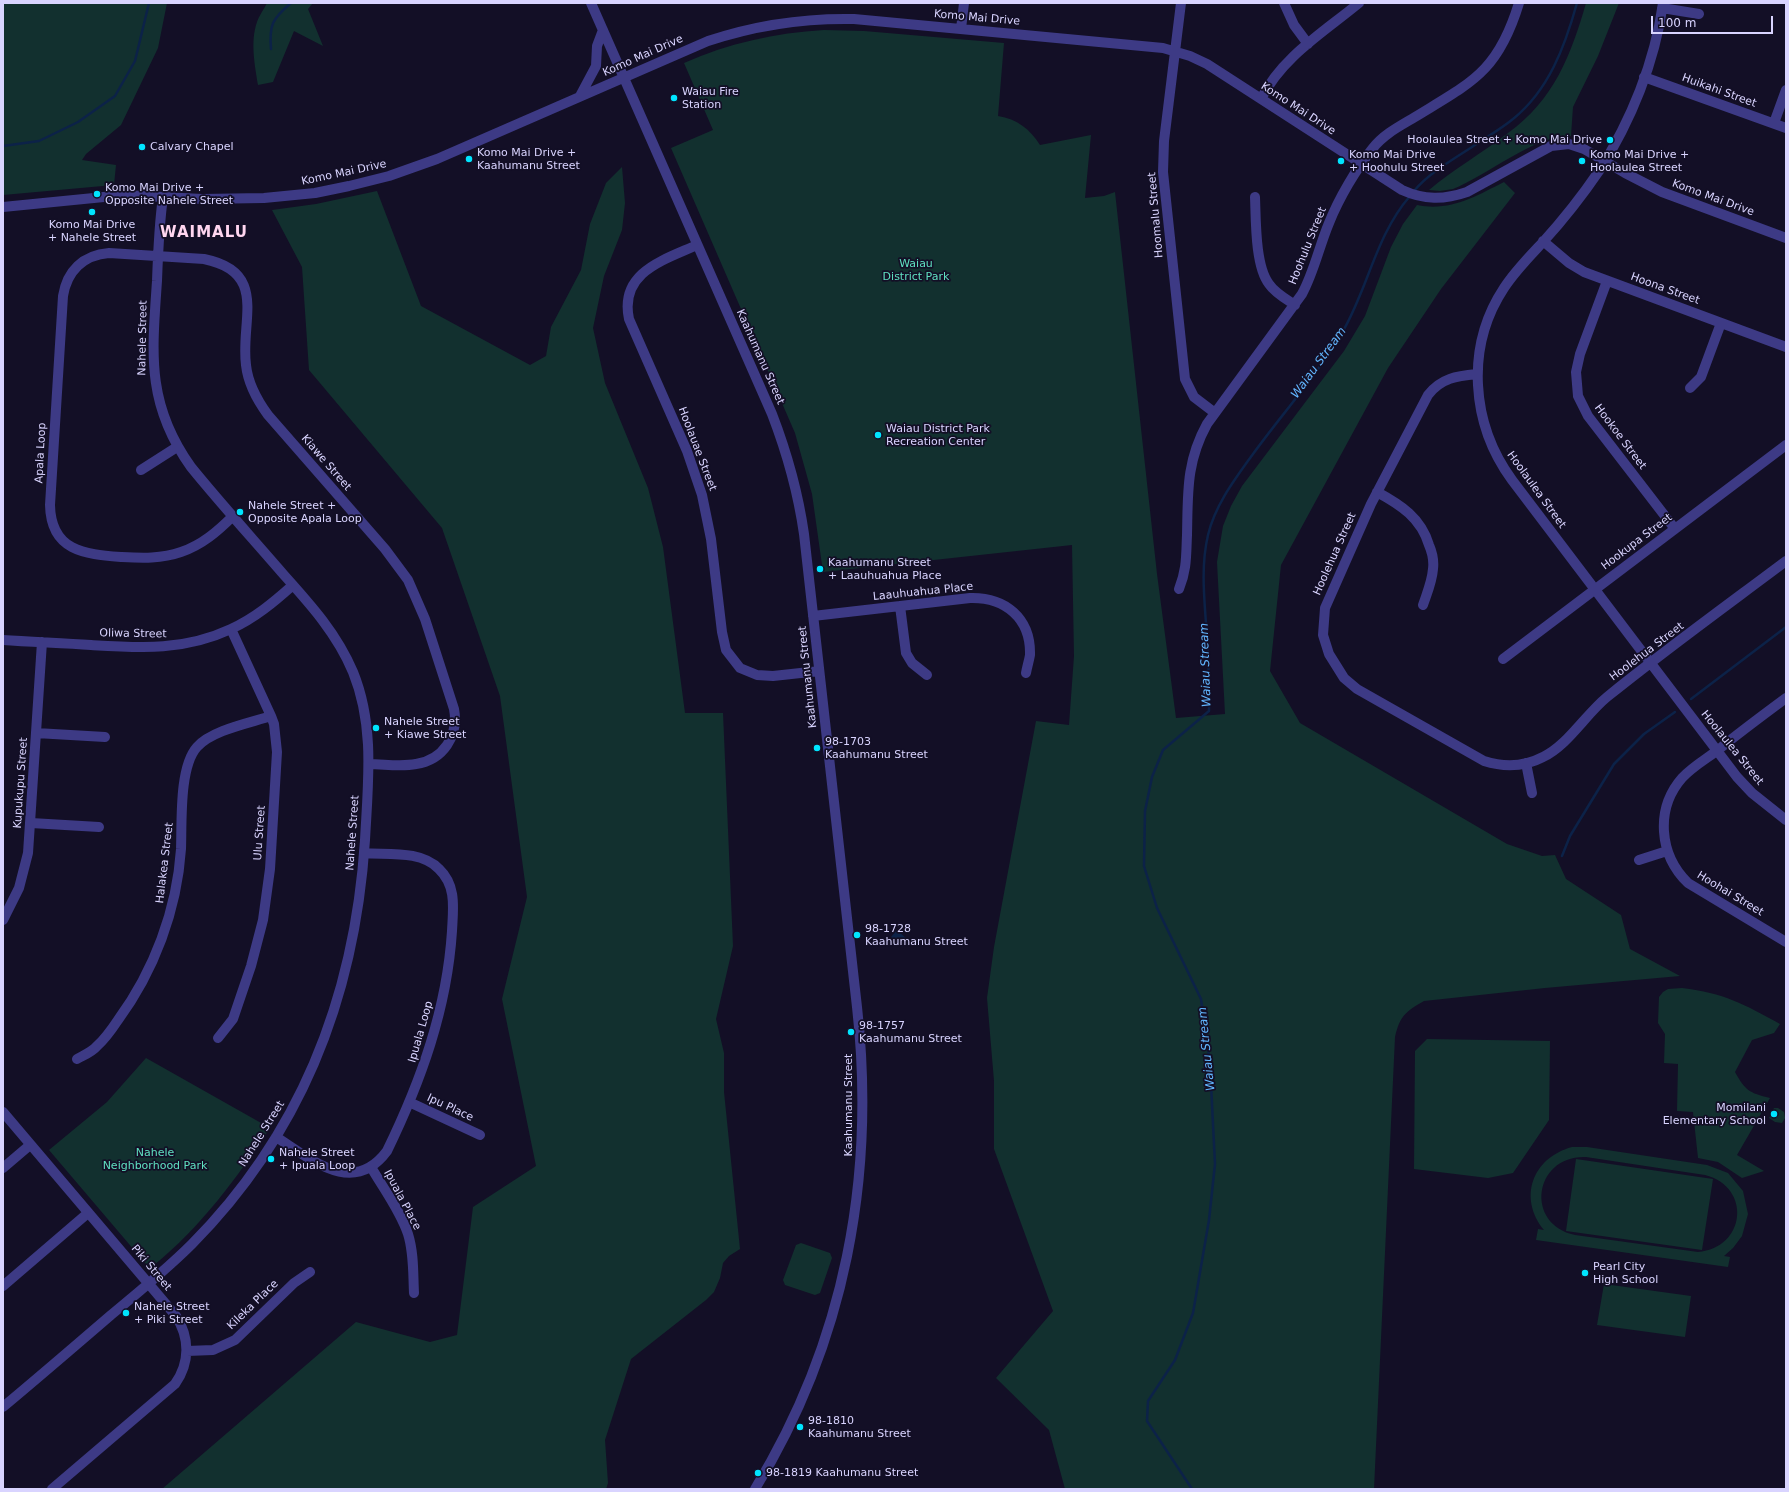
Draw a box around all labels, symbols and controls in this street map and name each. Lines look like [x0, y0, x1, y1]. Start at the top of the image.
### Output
street label: Komo Mai Drive [933, 8, 1021, 28]
scale bar [1653, 8, 1775, 34]
text: 100 m [1658, 16, 1696, 30]
street label: Komo Mai Drive [601, 32, 685, 80]
street label: Huikahi Street [1680, 71, 1758, 111]
street label: Komo Mai Drive [1258, 80, 1338, 138]
place label: Waiau Fire Station [682, 85, 739, 111]
marker: Waiau Fire Station [669, 93, 679, 103]
place label: Hoolaulea Street + Komo Mai Drive [1407, 133, 1602, 147]
marker: Hoolaulea Street + Komo Mai Drive [1605, 135, 1615, 145]
place label: Calvary Chapel [150, 140, 233, 154]
marker: Calvary Chapel [137, 142, 147, 152]
place label: Komo Mai Drive + Kaahumanu Street [477, 146, 580, 172]
place label: Komo Mai Drive + Hoohulu Street [1349, 148, 1444, 174]
place label: Komo Mai Drive + Hoolaulea Street [1590, 148, 1689, 174]
marker: Komo Mai Drive + Kaahumanu Street [464, 154, 474, 164]
marker: Komo Mai Drive + Hoohulu Street [1336, 156, 1346, 166]
marker: Komo Mai Drive + Hoolaulea Street [1577, 156, 1587, 166]
street label: Komo Mai Drive [300, 158, 388, 188]
street label: Hoomalu Street [1146, 172, 1166, 258]
street label: Komo Mai Drive [1670, 177, 1756, 219]
place label: Komo Mai Drive + Opposite Nahele Street [105, 181, 233, 207]
marker: Komo Mai Drive + Opposite Nahele Street [92, 189, 102, 199]
street label: Hoohulu Street [1286, 205, 1330, 287]
marker: Komo Mai Drive + Nahele Street [87, 207, 97, 217]
place label: Komo Mai Drive + Nahele Street [48, 218, 136, 244]
district label: WAIMALU [160, 224, 248, 242]
park label: Waiau District Park [883, 257, 949, 283]
street label: Hoona Street [1629, 270, 1701, 308]
street label: Nahele Street [136, 300, 150, 376]
street label: Kaahumanu Street [733, 307, 787, 407]
water label: Waiau Stream [1288, 325, 1350, 401]
street label: Hookoe Street [1591, 402, 1649, 472]
street label: Hoolauae Street [675, 405, 719, 493]
street label: Apala Loop [33, 422, 49, 484]
place label: Waiau District Park Recreation Center [886, 422, 990, 448]
marker: Waiau District Park Recreation Center [873, 430, 883, 440]
street label: Kiawe Street [298, 432, 354, 494]
street label: Hoolaulea Street [1504, 449, 1568, 531]
place label: Nahele Street + Opposite Apala Loop [248, 499, 362, 525]
marker: Nahele Street + Opposite Apala Loop [235, 507, 245, 517]
street label: Hoolehua Street [1311, 511, 1359, 597]
street label: Hookupa Street [1599, 511, 1675, 573]
place label: Kaahumanu Street + Laauhuahua Place [828, 556, 941, 582]
marker: Kaahumanu Street + Laauhuahua Place [815, 564, 825, 574]
street label: Laauhuahua Place [872, 580, 974, 604]
street label: Hoolehua Street [1607, 620, 1687, 684]
water label: Waiau Stream [1197, 623, 1215, 707]
street label: Kaahumanu Street [796, 625, 820, 729]
street label: Oliwa Street [99, 627, 167, 641]
street label: Hoolaulea Street [1698, 708, 1766, 788]
place label: Nahele Street + Kiawe Street [384, 715, 466, 741]
marker: Nahele Street + Kiawe Street [371, 723, 381, 733]
place label: 98-1703 Kaahumanu Street [825, 735, 928, 761]
street label: Kupukupu Street [11, 737, 31, 829]
marker: 98-1703 Kaahumanu Street [812, 743, 822, 753]
street label: Nahele Street [344, 795, 362, 871]
street label: Ulu Street [251, 805, 269, 861]
street label: Halakea Street [154, 822, 176, 904]
street label: Hoohai Street [1694, 869, 1766, 919]
place label: 98-1728 Kaahumanu Street [865, 922, 968, 948]
marker: 98-1728 Kaahumanu Street [852, 930, 862, 940]
street label: Ipuala Loop [406, 1000, 436, 1064]
water label: Waiau Stream [1195, 1006, 1219, 1092]
place label: 98-1757 Kaahumanu Street [859, 1019, 962, 1045]
marker: 98-1757 Kaahumanu Street [846, 1027, 856, 1037]
street label: Kaahumanu Street [842, 1054, 856, 1156]
street label: Ipu Place [425, 1091, 475, 1125]
street label: Nahele Street [236, 1099, 288, 1169]
place label: Momilani Elementary School [1663, 1101, 1766, 1127]
marker: Momilani Elementary School [1769, 1109, 1779, 1119]
park label: Nahele Neighborhood Park [103, 1146, 207, 1172]
place label: Nahele Street + Ipuala Loop [279, 1146, 355, 1172]
marker: Nahele Street + Ipuala Loop [266, 1154, 276, 1164]
street label: Ipuala Place [381, 1168, 423, 1232]
street label: Piki Street [128, 1242, 174, 1294]
place label: Pearl City High School [1593, 1260, 1658, 1286]
marker: Pearl City High School [1580, 1268, 1590, 1278]
street label: Kileka Place [225, 1277, 281, 1333]
place label: Nahele Street + Piki Street [134, 1300, 209, 1326]
marker: Nahele Street + Piki Street [121, 1308, 131, 1318]
place label: 98-1810 Kaahumanu Street [808, 1414, 911, 1440]
marker: 98-1810 Kaahumanu Street [795, 1422, 805, 1432]
place label: 98-1819 Kaahumanu Street [766, 1466, 918, 1480]
marker: 98-1819 Kaahumanu Street [753, 1468, 763, 1478]

